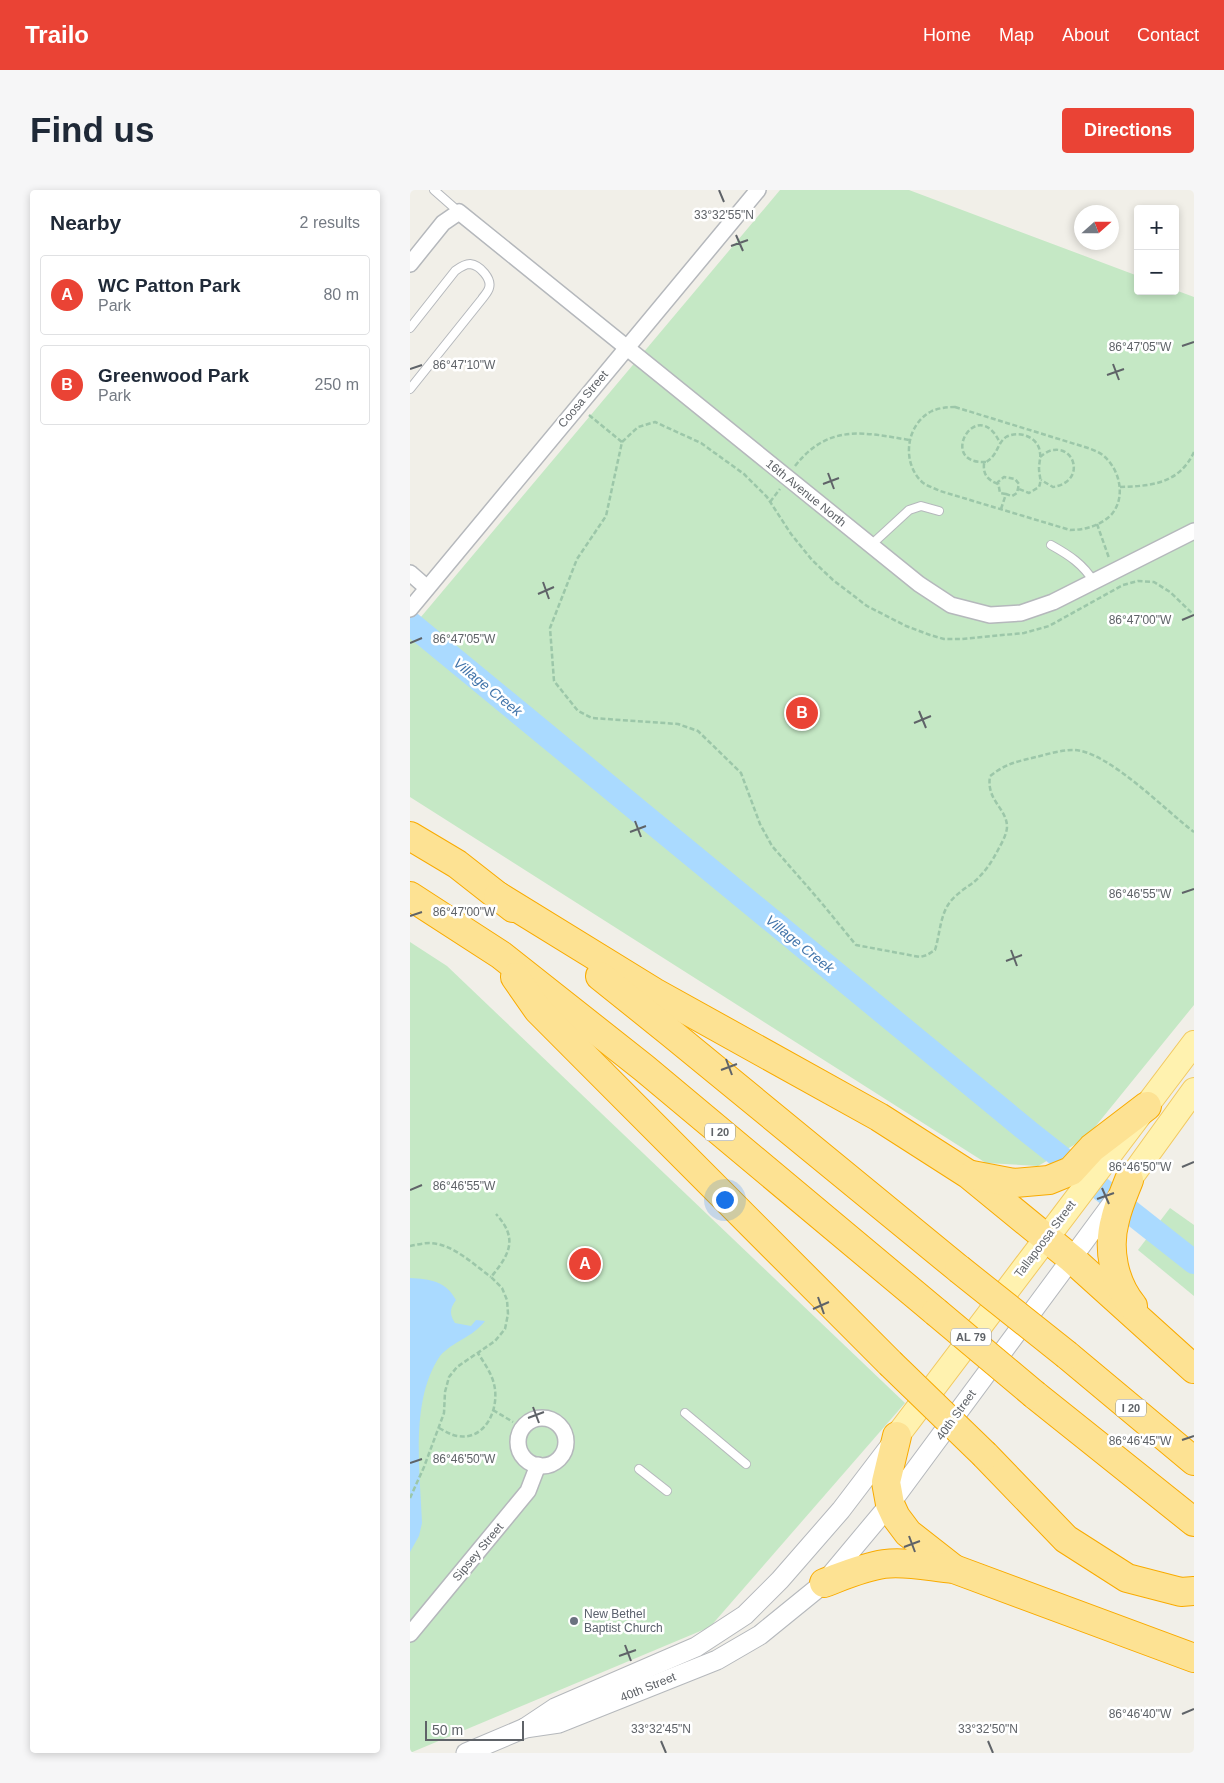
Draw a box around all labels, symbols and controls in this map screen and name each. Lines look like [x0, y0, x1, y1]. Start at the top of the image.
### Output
text: Trailo [25, 21, 89, 48]
text: Home [923, 25, 971, 45]
text: Map [999, 25, 1034, 45]
text: About [1062, 25, 1109, 45]
text: Contact [1137, 25, 1199, 45]
button: Directions [1062, 108, 1194, 153]
text: Find us [30, 110, 154, 149]
north arrow [1074, 205, 1119, 250]
map controls [1134, 205, 1179, 295]
button: + [1134, 205, 1179, 250]
text: 33°32'55"N [694, 208, 754, 222]
text: Nearby [50, 211, 121, 234]
text: 2 results [300, 214, 360, 231]
button: − [1134, 250, 1179, 295]
text: WC Patton Park [98, 275, 241, 296]
text: A [61, 286, 73, 303]
text: 80 m [323, 286, 359, 303]
text: Park [98, 297, 131, 314]
text: 86°47'05"W [1109, 340, 1172, 354]
text: 86°47'10"W [433, 358, 496, 372]
text: Greenwood Park [98, 365, 249, 386]
street label: Coosa Street [555, 367, 611, 430]
text: B [61, 376, 73, 393]
text: 250 m [315, 376, 359, 393]
text: Park [98, 387, 131, 404]
street label: 16th Avenue North [763, 456, 849, 530]
text: 86°47'00"W [1109, 613, 1172, 627]
text: 86°47'05"W [433, 632, 496, 646]
water label: Village Creek [451, 655, 526, 720]
pin: B [786, 694, 818, 732]
text: 86°46'55"W [1109, 887, 1172, 901]
text: 86°47'00"W [433, 905, 496, 919]
water label: Village Creek [763, 912, 838, 977]
road number: I 20 [705, 1124, 735, 1140]
text: 86°46'50"W [1109, 1160, 1172, 1174]
text: 86°46'55"W [433, 1179, 496, 1193]
your location [712, 1187, 738, 1213]
street label: Tallapoosa Street [1012, 1197, 1079, 1280]
pin: A [569, 1245, 601, 1283]
road number: AL 79 [951, 1328, 991, 1346]
street label: 40th Street [933, 1387, 979, 1443]
road number: I 20 [1116, 1400, 1146, 1416]
text: 86°46'45"W [1109, 1434, 1172, 1448]
text: 86°46'50"W [433, 1452, 496, 1466]
street label: Sipsey Street [450, 1520, 507, 1584]
place label: New Bethel Baptist Church [584, 1607, 663, 1635]
marker: New Bethel Baptist Church [568, 1615, 580, 1627]
street label: 40th Street [618, 1669, 678, 1704]
text: 86°46'40"W [1109, 1707, 1172, 1721]
scale bar [425, 1718, 524, 1741]
text: 50 m [432, 1722, 463, 1738]
text: 33°32'45"N [631, 1722, 691, 1736]
text: 33°32'50"N [958, 1722, 1018, 1736]

